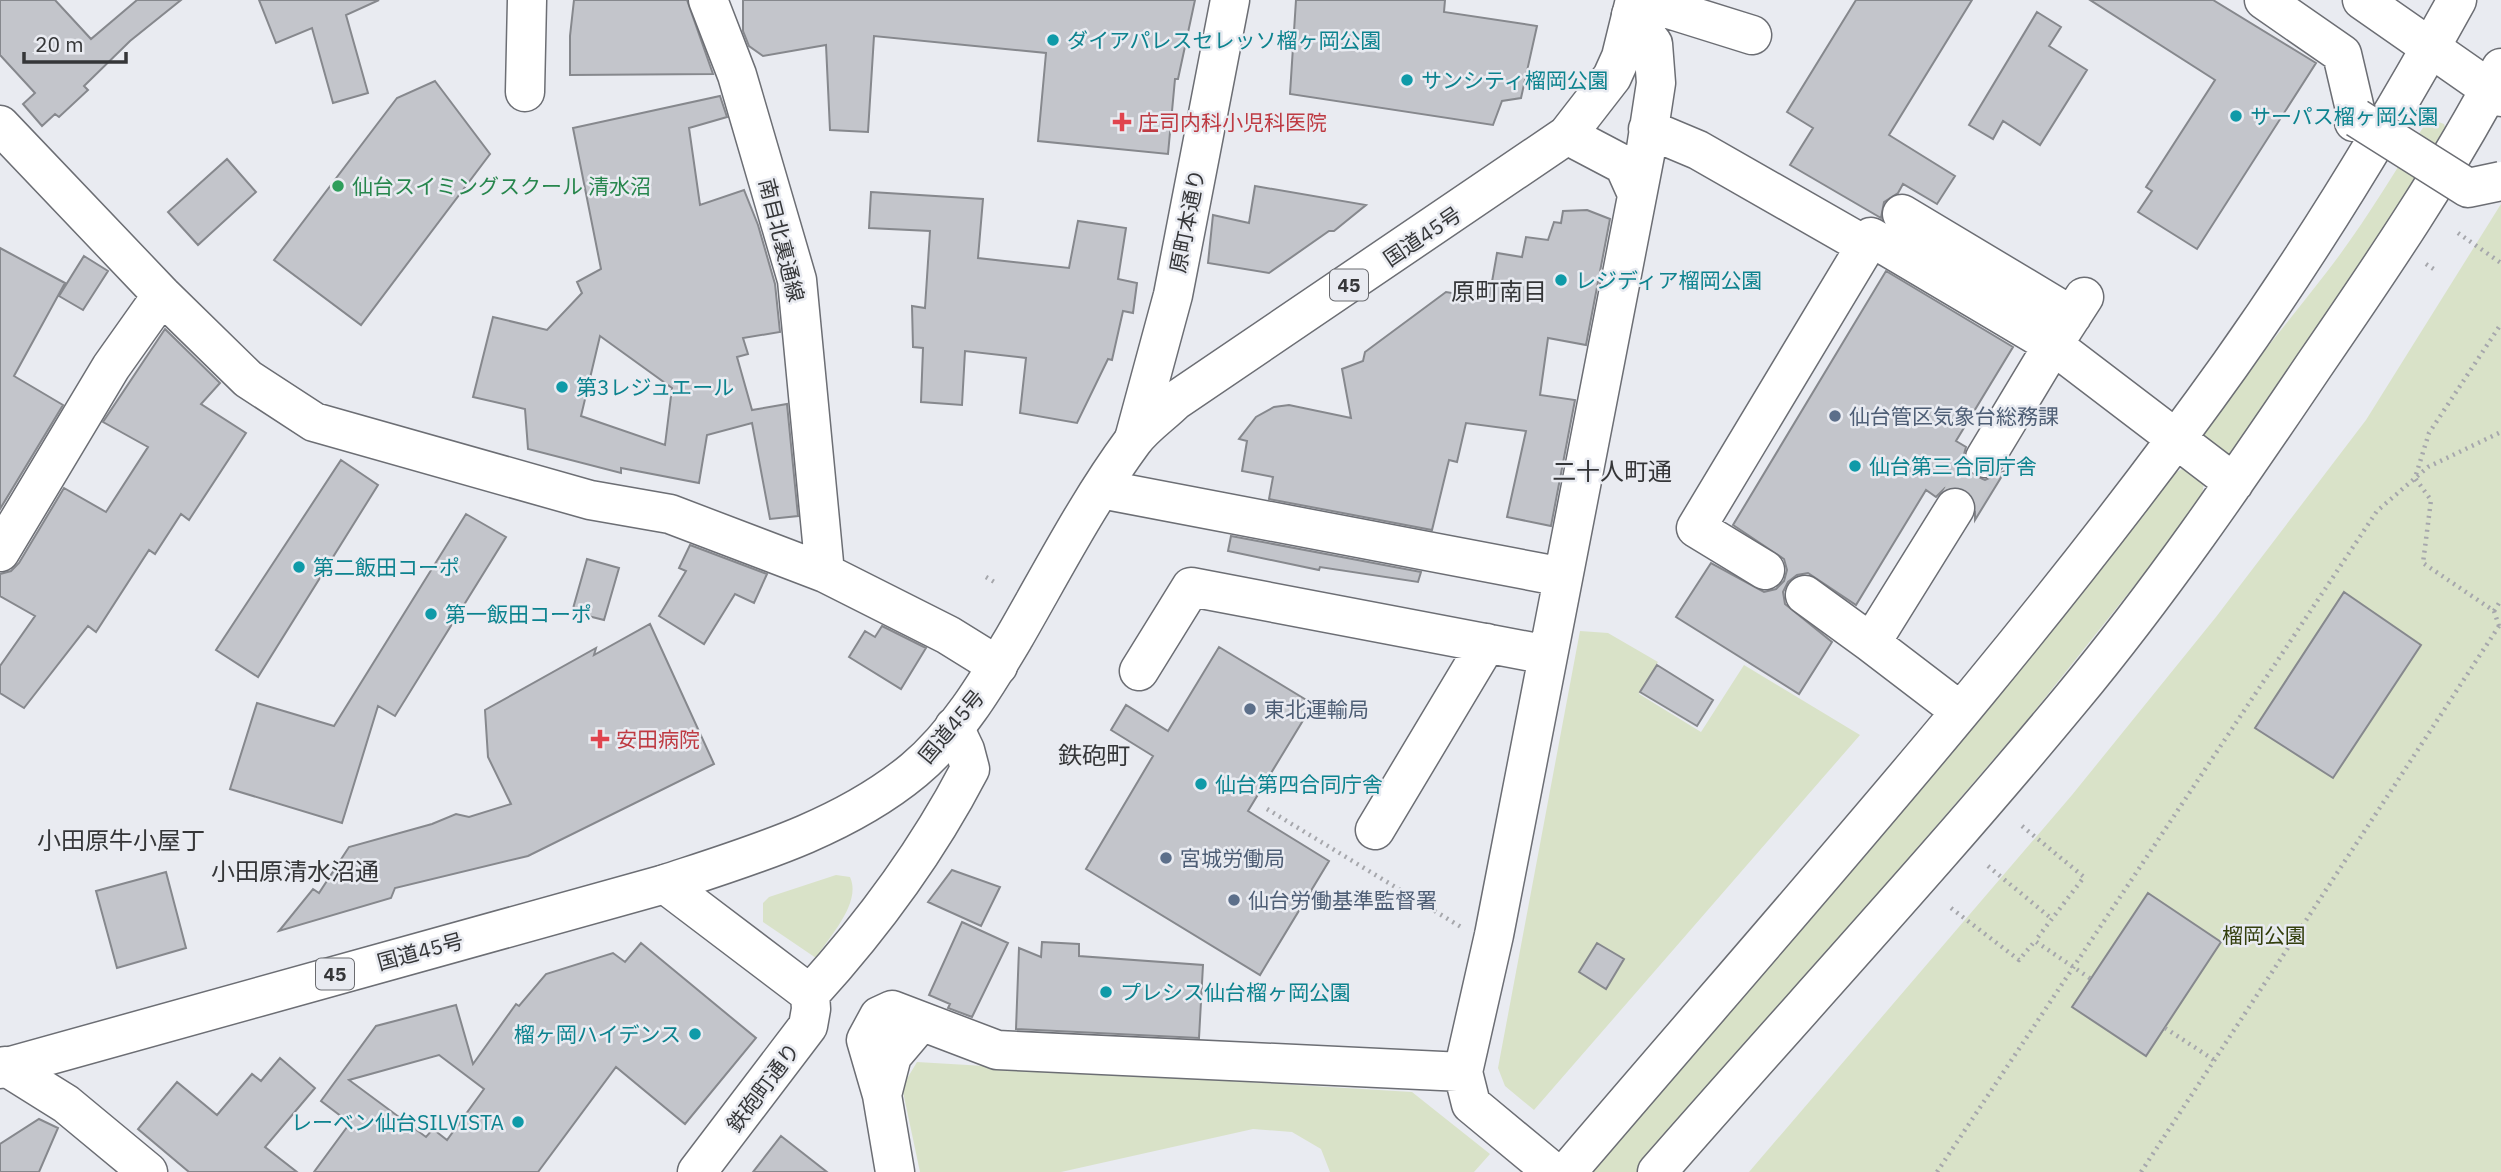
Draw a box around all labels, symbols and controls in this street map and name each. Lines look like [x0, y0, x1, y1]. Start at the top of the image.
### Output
scale bar [24, 21, 126, 65]
place label: ダイアパレスセレッソ榴ヶ岡公園 [1067, 26, 1382, 54]
text: 20 m [35, 30, 84, 58]
marker: ダイアパレスセレッソ榴ヶ岡公園 [1045, 32, 1061, 48]
place label: サンシティ榴岡公園 [1421, 66, 1609, 94]
marker: サンシティ榴岡公園 [1399, 72, 1415, 88]
place label: サーパス榴ヶ岡公園 [2250, 102, 2439, 130]
place label: 庄司内科小児科医院 [1138, 108, 1327, 136]
marker: サーパス榴ヶ岡公園 [2228, 108, 2244, 124]
marker: 庄司内科小児科医院 [1112, 112, 1132, 132]
street label: 原町本通り [1163, 167, 1211, 275]
place label: 仙台スイミングスクール 清水沼 [352, 172, 651, 200]
street label: 南目北裏通線 [753, 175, 811, 305]
marker: 仙台スイミングスクール 清水沼 [330, 178, 346, 194]
street label: 国道45号 [1378, 200, 1466, 272]
place label: レジディア榴岡公園 [1575, 266, 1763, 294]
road number: 45 [1330, 270, 1368, 300]
marker: レジディア榴岡公園 [1553, 272, 1569, 288]
district label: 原町南目 [1451, 275, 1547, 307]
place label: 第3レジュエール [576, 373, 734, 401]
marker: 第3レジュエール [554, 379, 570, 395]
place label: 仙台管区気象台総務課 [1849, 402, 2059, 430]
marker: 仙台管区気象台総務課 [1827, 408, 1843, 424]
place label: 仙台第三合同庁舎 [1869, 452, 2037, 480]
district label: 二十人町通 [1552, 455, 1672, 487]
marker: 仙台第三合同庁舎 [1847, 458, 1863, 474]
place label: 第二飯田コーポ [313, 553, 460, 581]
marker: 第二飯田コーポ [291, 559, 307, 575]
place label: 第一飯田コーポ [445, 600, 592, 628]
marker: 第一飯田コーポ [423, 606, 439, 622]
street label: 国道45号 [912, 683, 990, 769]
place label: 東北運輸局 [1264, 695, 1369, 723]
marker: 東北運輸局 [1242, 701, 1258, 717]
place label: 安田病院 [616, 725, 700, 753]
marker: 安田病院 [590, 729, 610, 749]
district label: 鉄砲町 [1058, 739, 1130, 771]
place label: 仙台第四合同庁舎 [1215, 770, 1383, 798]
marker: 仙台第四合同庁舎 [1193, 776, 1209, 792]
district label: 小田原牛小屋丁 [37, 824, 205, 856]
place label: 宮城労働局 [1180, 844, 1285, 872]
marker: 宮城労働局 [1158, 850, 1174, 866]
district label: 小田原清水沼通 [211, 855, 379, 887]
place label: 仙台労働基準監督署 [1248, 886, 1437, 914]
marker: 仙台労働基準監督署 [1226, 892, 1242, 908]
park label: 榴岡公園 [2222, 921, 2306, 949]
street label: 国道45号 [374, 926, 466, 976]
road number: 45 [316, 958, 354, 990]
place label: プレシス仙台榴ヶ岡公園 [1120, 978, 1351, 1006]
marker: プレシス仙台榴ヶ岡公園 [1098, 984, 1114, 1000]
place label: 榴ヶ岡ハイデンス [514, 1020, 681, 1048]
marker: 榴ヶ岡ハイデンス [687, 1026, 703, 1042]
street label: 鉄砲町通り [720, 1037, 806, 1137]
place label: レーベン仙台SILVISTA [291, 1108, 504, 1136]
marker: レーベン仙台SILVISTA [510, 1114, 526, 1130]

